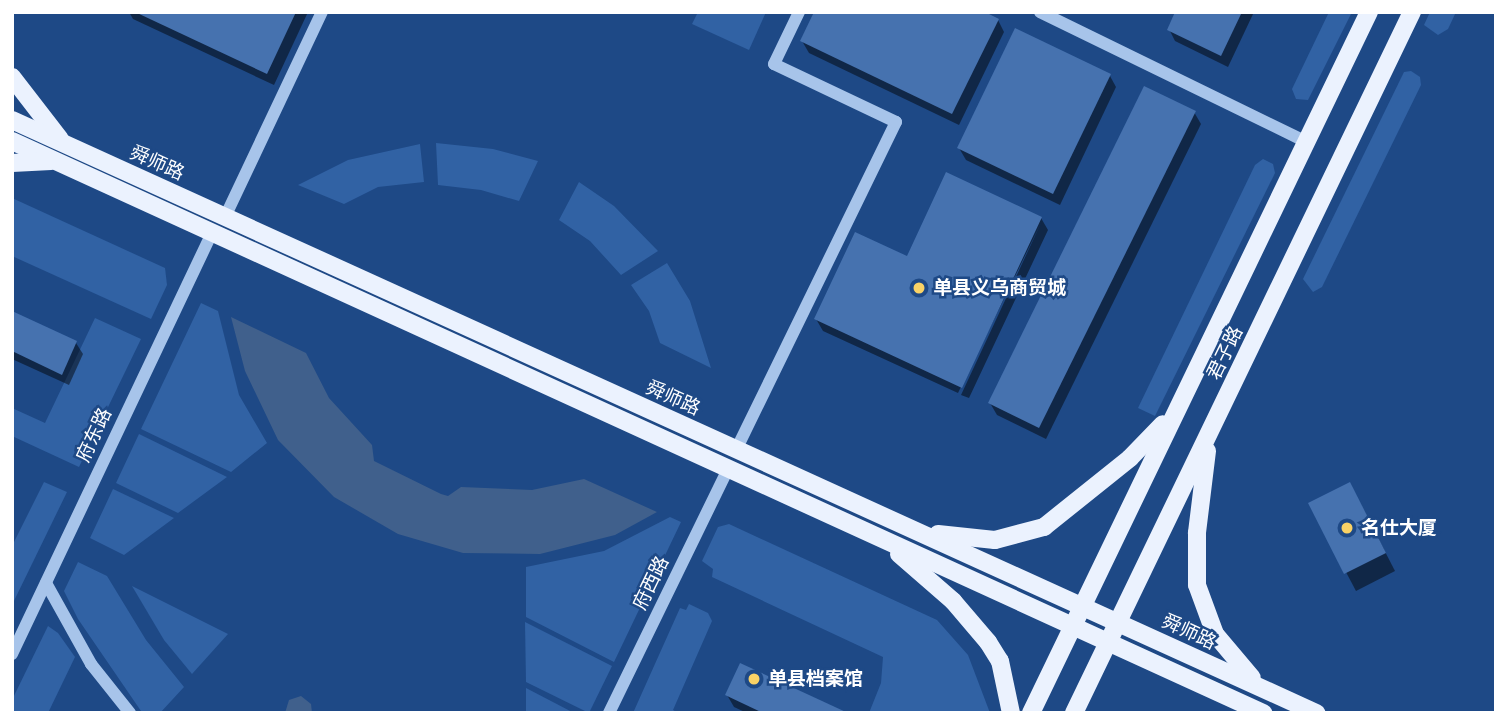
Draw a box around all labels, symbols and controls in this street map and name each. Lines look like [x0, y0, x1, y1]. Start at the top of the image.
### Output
street label: 舜师路 [126, 141, 188, 185]
place label: 单县义乌商贸城 [933, 277, 1066, 299]
marker: 单县义乌商贸城 [911, 280, 927, 296]
street label: 君子路 [1202, 322, 1248, 384]
street label: 舜师路 [642, 376, 704, 420]
street label: 府东路 [72, 404, 116, 466]
place label: 名仕大厦 [1361, 517, 1437, 539]
marker: 名仕大厦 [1339, 520, 1355, 536]
street label: 府西路 [628, 552, 674, 614]
street label: 舜师路 [1158, 610, 1220, 654]
place label: 单县档案馆 [768, 668, 863, 690]
marker: 单县档案馆 [746, 671, 762, 687]

